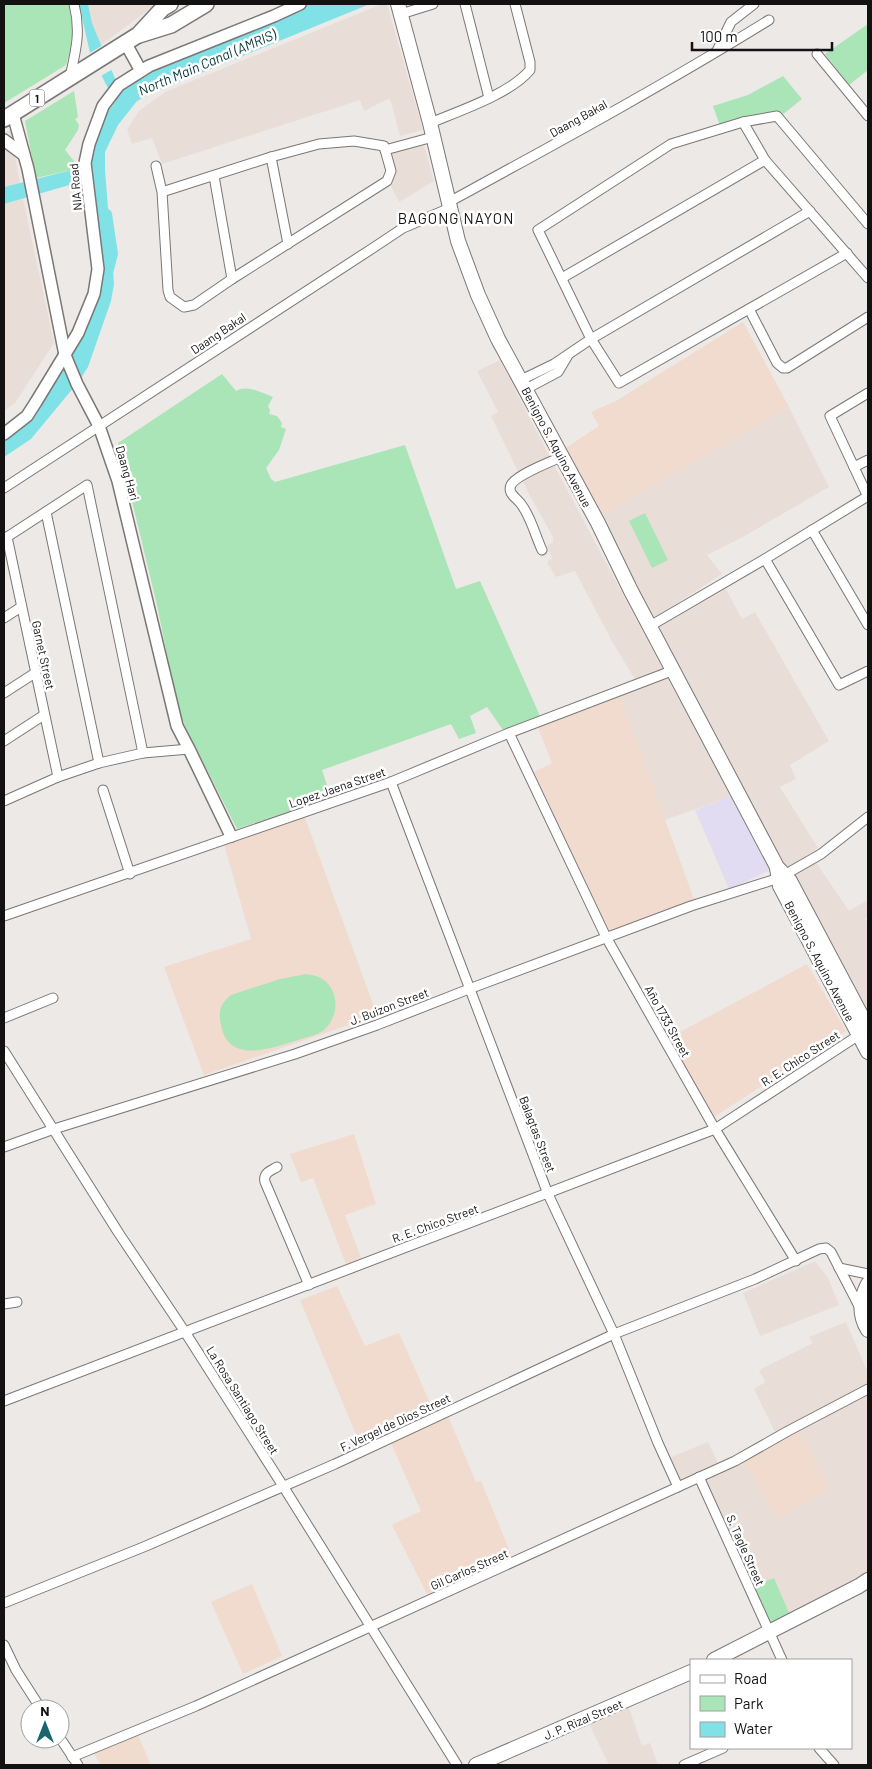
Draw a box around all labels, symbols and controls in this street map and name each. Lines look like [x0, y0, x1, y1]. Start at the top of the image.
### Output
scale bar [692, 20, 832, 52]
water label: North Main Canal (AMRIS) [135, 25, 279, 99]
text: 100 m [700, 27, 738, 45]
road number: 1 [30, 90, 44, 106]
street label: Daang Bakal [547, 97, 609, 139]
street label: NIA Road [66, 163, 84, 211]
district label: BAGONG NAYON [398, 209, 514, 227]
street label: Daang Bakal [188, 310, 248, 356]
street label: Benigno S. Aquino Avenue [519, 384, 595, 510]
street label: Daang Hari [114, 444, 142, 502]
street label: Garnet Street [30, 619, 58, 691]
street label: Lopez Jaena Street [287, 764, 387, 810]
street label: Benigno S. Aquino Avenue [782, 898, 858, 1024]
street label: Año 1733 Street [642, 983, 694, 1059]
street label: J. Buizon Street [348, 985, 430, 1027]
street label: R. E. Chico Street [758, 1027, 842, 1089]
street label: Balagtas Street [517, 1094, 559, 1174]
street label: R. E. Chico Street [390, 1201, 480, 1245]
street label: La Rosa Santiago Street [204, 1343, 282, 1457]
street label: F. Vergel de Dios Street [338, 1390, 452, 1454]
street label: S. Tagle Street [724, 1512, 768, 1588]
street label: Gil Carlos Street [428, 1546, 510, 1592]
legend [690, 1659, 852, 1749]
text: Road [734, 1669, 767, 1687]
text: Park [734, 1694, 764, 1712]
street label: J. P. Rizal Street [541, 1696, 625, 1742]
north arrow [20, 1699, 70, 1749]
text: N [40, 1702, 50, 1719]
text: Water [734, 1719, 773, 1737]

